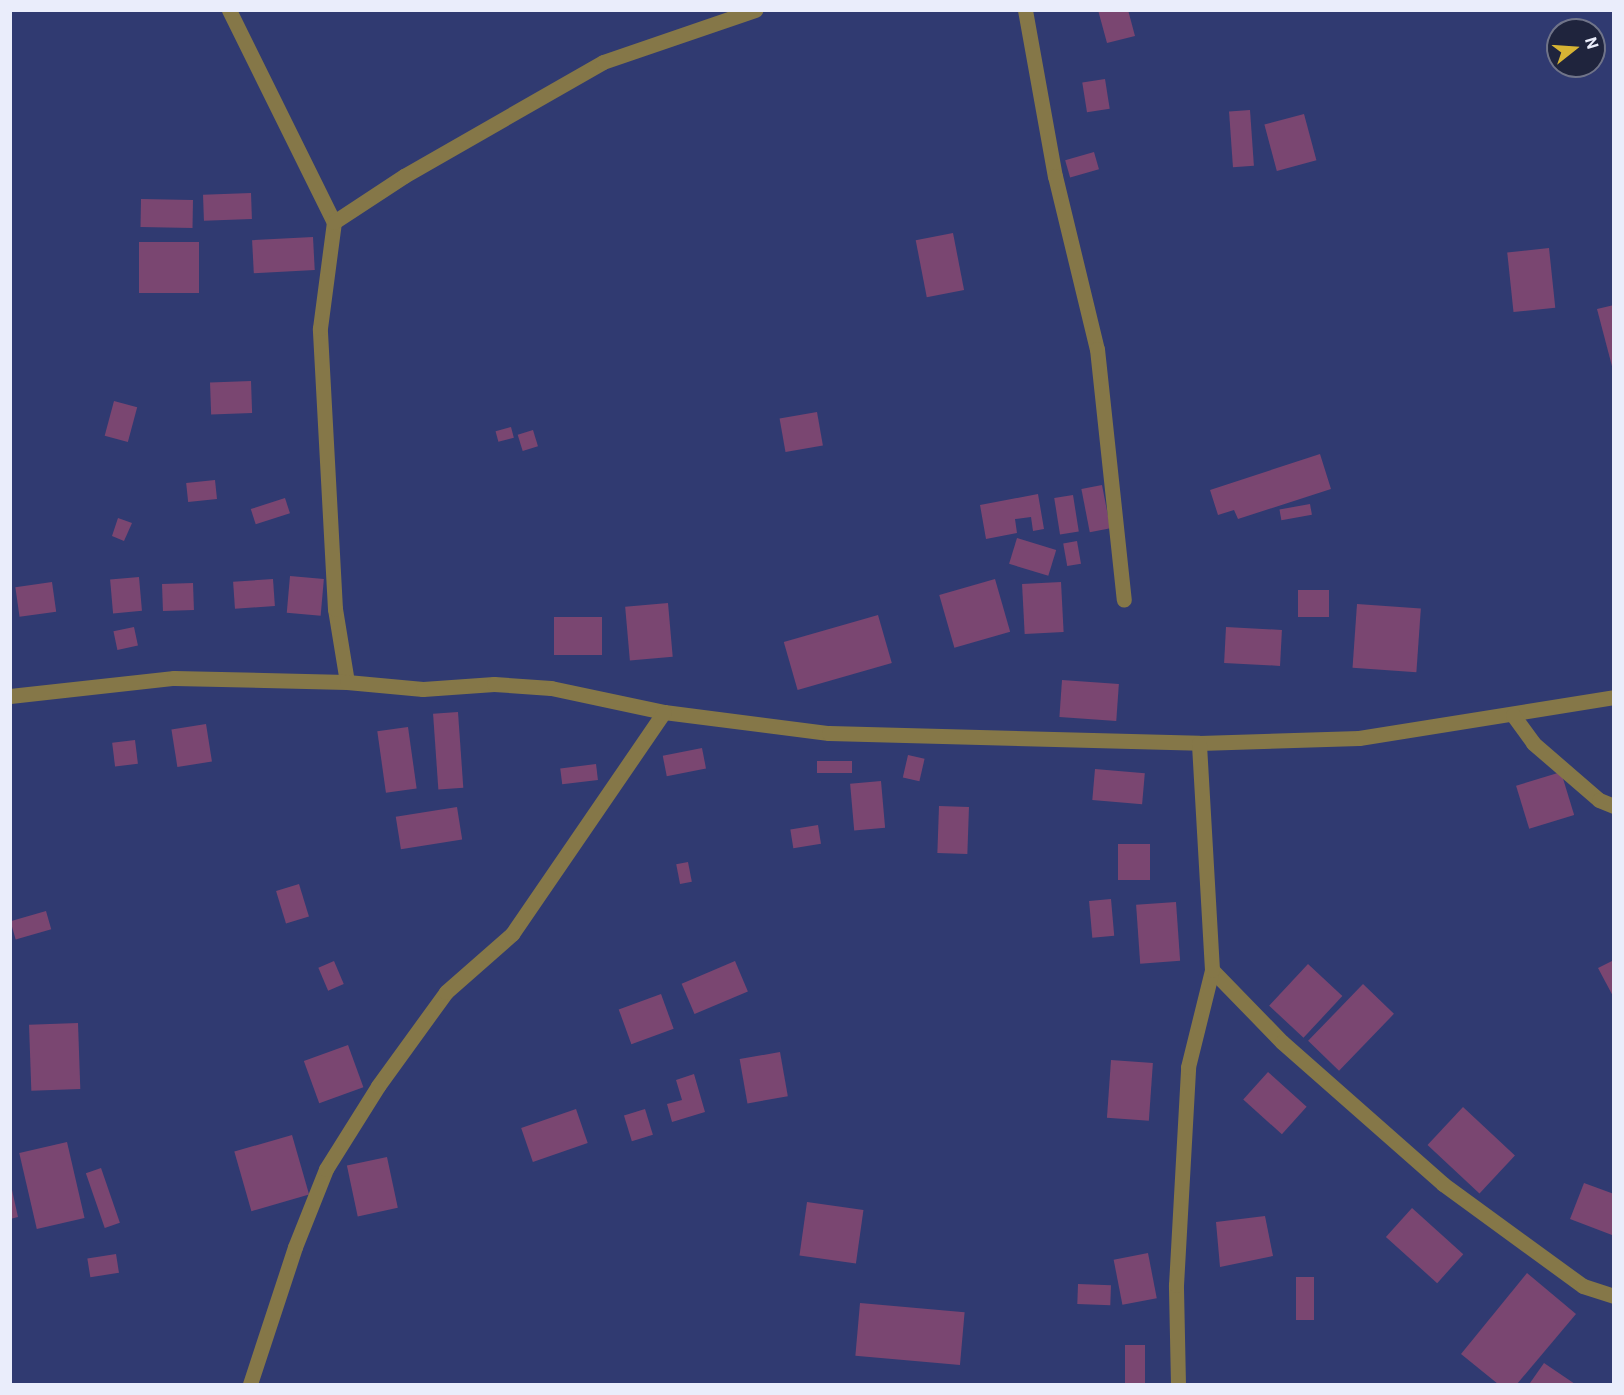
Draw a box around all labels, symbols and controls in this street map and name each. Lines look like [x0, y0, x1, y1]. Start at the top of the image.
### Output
north arrow [1546, 18, 1606, 78]
text: N [1581, 35, 1603, 51]

